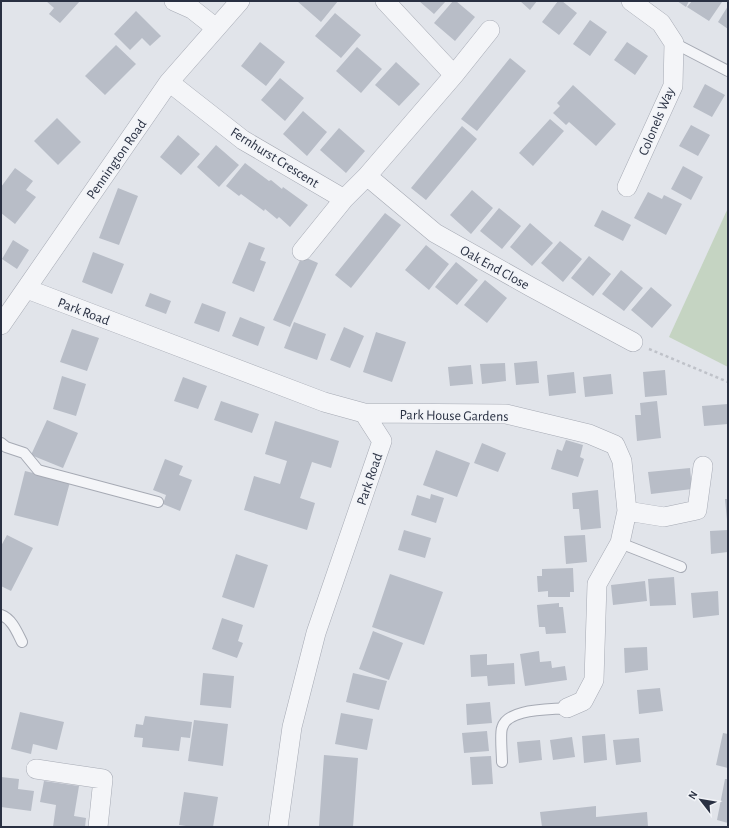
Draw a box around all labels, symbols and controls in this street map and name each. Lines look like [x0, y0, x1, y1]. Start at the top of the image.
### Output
street label: Colonels Way [636, 85, 678, 158]
street label: Pennington Road [84, 117, 149, 202]
street label: Fernhurst Crescent [228, 125, 322, 191]
street label: Oak End Close [458, 243, 531, 293]
street label: Park Road [56, 296, 112, 328]
street label: Park House Gardens [399, 408, 509, 424]
street label: Park Road [354, 451, 385, 507]
north arrow [681, 780, 721, 820]
text: N [686, 789, 700, 801]

